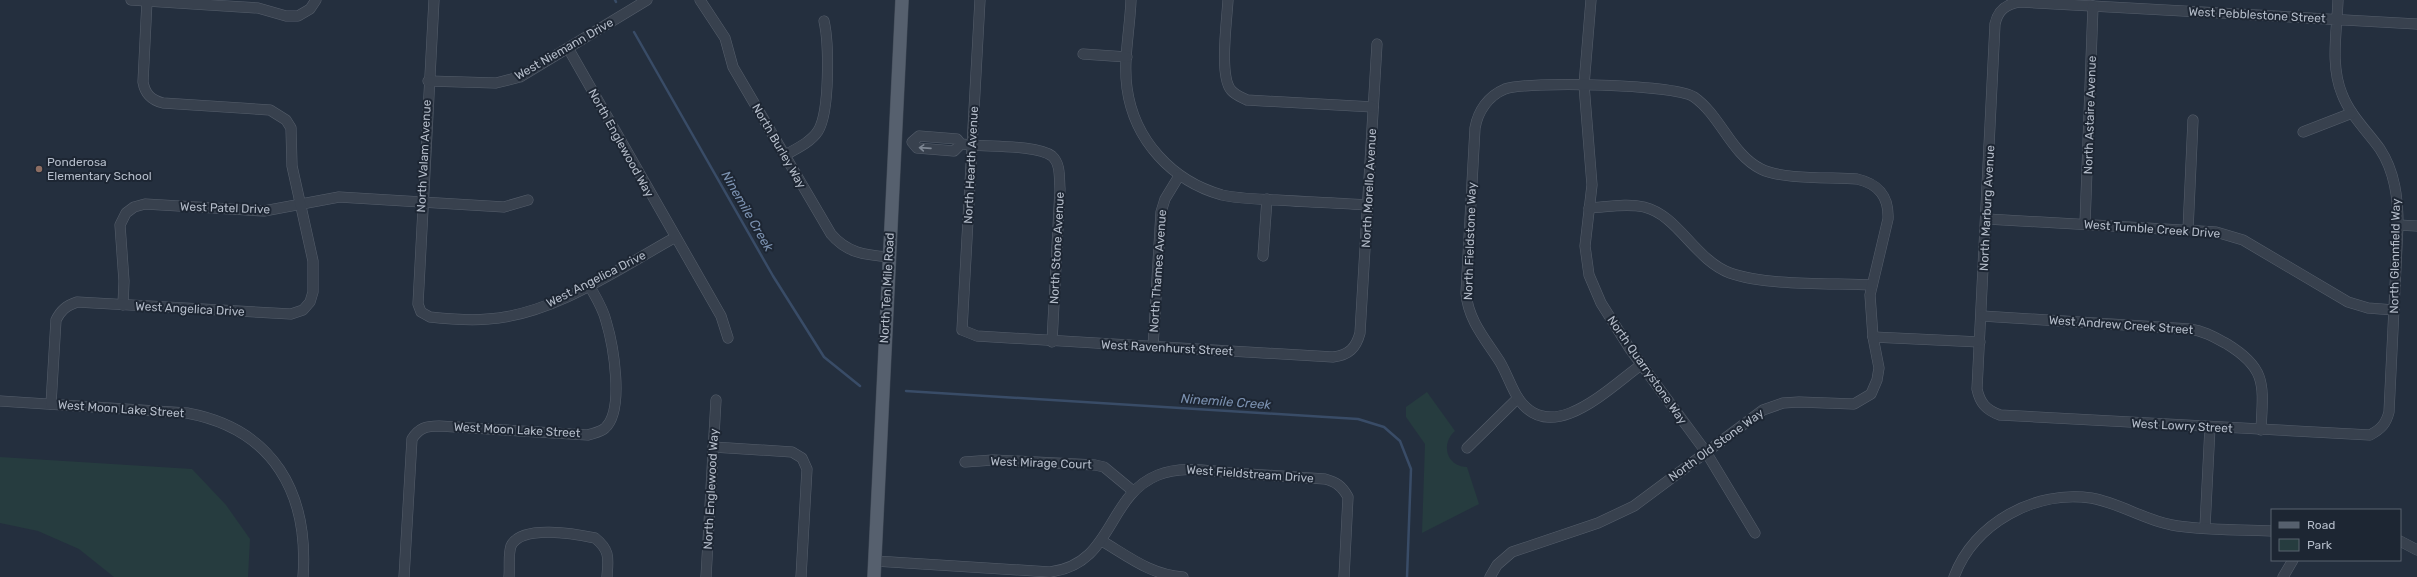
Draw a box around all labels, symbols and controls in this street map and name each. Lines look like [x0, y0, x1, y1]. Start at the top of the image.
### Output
street label: West Pebblestone Street [2188, 4, 2326, 26]
street label: West Niemann Drive [512, 15, 616, 83]
street label: North Astaire Avenue [2081, 55, 2099, 175]
street label: North Englewood Way [585, 86, 657, 200]
street label: North Valam Avenue [414, 99, 434, 213]
street label: North Burley Way [749, 101, 809, 191]
street label: North Hearth Avenue [961, 106, 981, 224]
street label: North Morello Avenue [1359, 128, 1379, 248]
street label: North Marburg Avenue [1977, 144, 1997, 271]
one-way arrow [919, 145, 932, 152]
place label: Ponderosa Elementary School [47, 155, 152, 183]
marker: Ponderosa Elementary School [34, 164, 44, 174]
water label: Ninemile Creek [718, 168, 777, 254]
street label: North Fieldstone Way [1461, 181, 1479, 300]
street label: North Stone Avenue [1047, 191, 1067, 305]
street label: North Glennfield Way [2387, 198, 2403, 314]
street label: West Patel Drive [180, 199, 271, 217]
street label: North Thames Avenue [1147, 209, 1169, 333]
street label: West Tumble Creek Drive [2083, 217, 2221, 241]
street label: North Ten Mile Road [877, 232, 897, 344]
street label: West Angelica Drive [544, 248, 648, 310]
street label: West Angelica Drive [135, 299, 245, 319]
street label: North Quarrystone Way [1604, 313, 1690, 427]
street label: West Andrew Creek Street [2048, 313, 2194, 337]
street label: West Ravenhurst Street [1101, 338, 1234, 358]
water label: Ninemile Creek [1180, 391, 1272, 412]
street label: West Moon Lake Street [57, 398, 185, 420]
street label: North Old Stone Way [1666, 406, 1767, 484]
street label: West Lowry Street [2131, 416, 2233, 436]
street label: West Moon Lake Street [453, 420, 581, 440]
street label: North Englewood Way [701, 428, 721, 550]
street label: West Mirage Court [990, 454, 1092, 472]
street label: West Fieldstream Drive [1186, 463, 1314, 485]
legend [2271, 509, 2401, 561]
text: Road [2307, 518, 2335, 532]
text: Park [2307, 538, 2333, 552]

